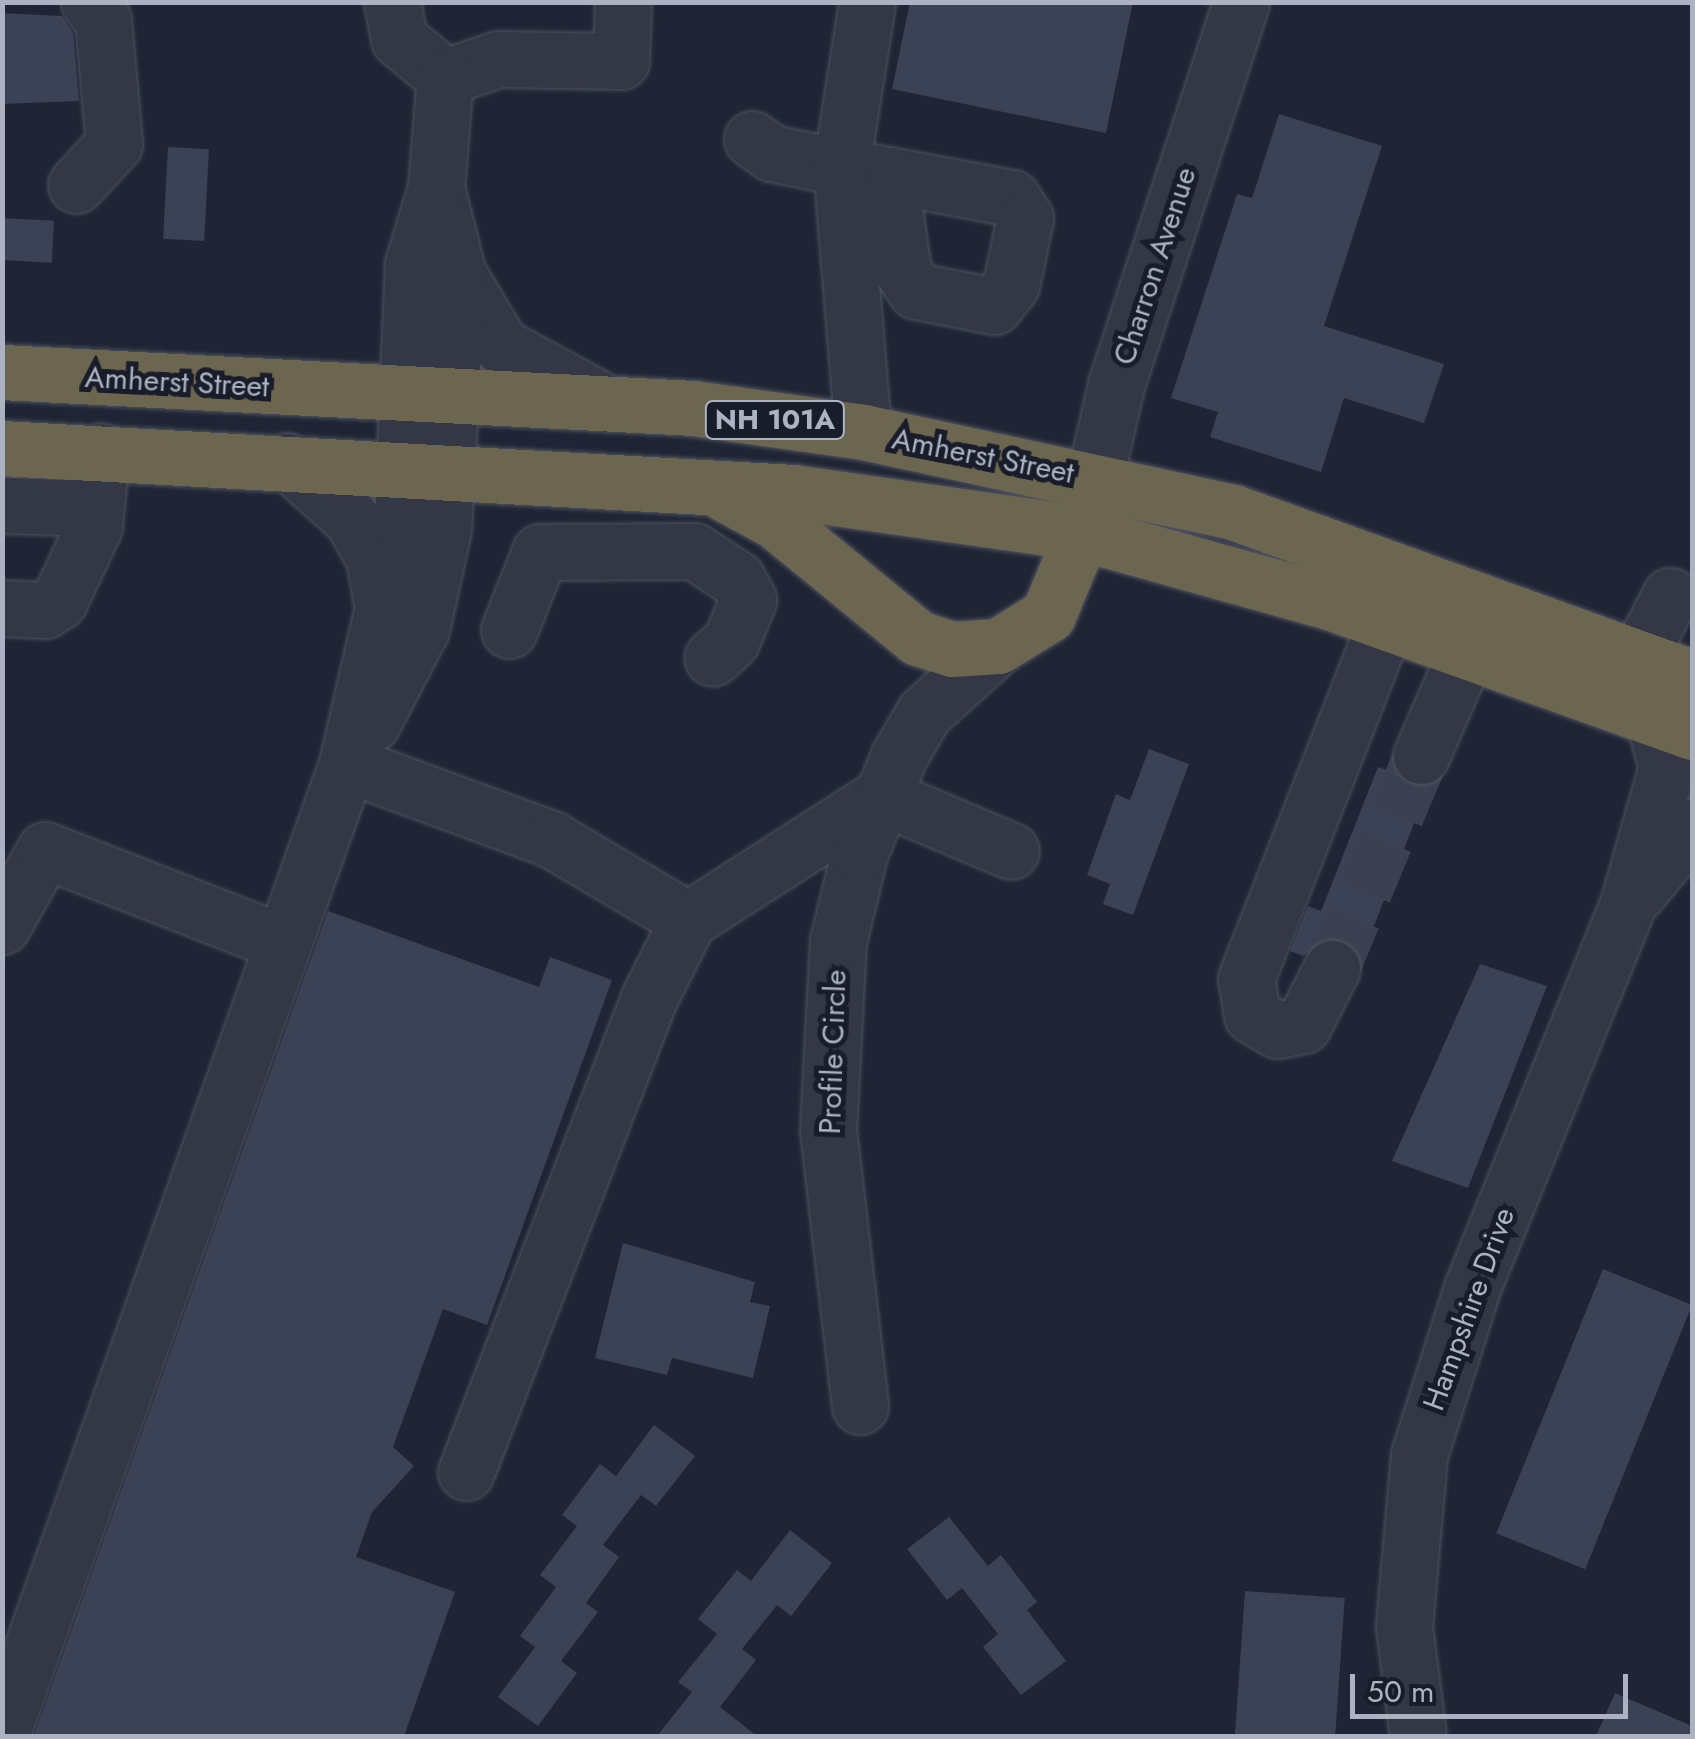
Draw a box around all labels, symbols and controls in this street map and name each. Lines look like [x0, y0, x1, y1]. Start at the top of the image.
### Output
street label: Charron Avenue [1106, 163, 1204, 369]
street label: Amherst Street [84, 359, 270, 405]
road number: NH 101A [702, 397, 848, 443]
street label: Amherst Street [889, 421, 1077, 491]
street label: Profile Circle [812, 969, 854, 1135]
street label: Hampshire Drive [1416, 1203, 1522, 1415]
scale bar [1355, 1654, 1632, 1716]
text: 50 m [1367, 1670, 1434, 1713]

